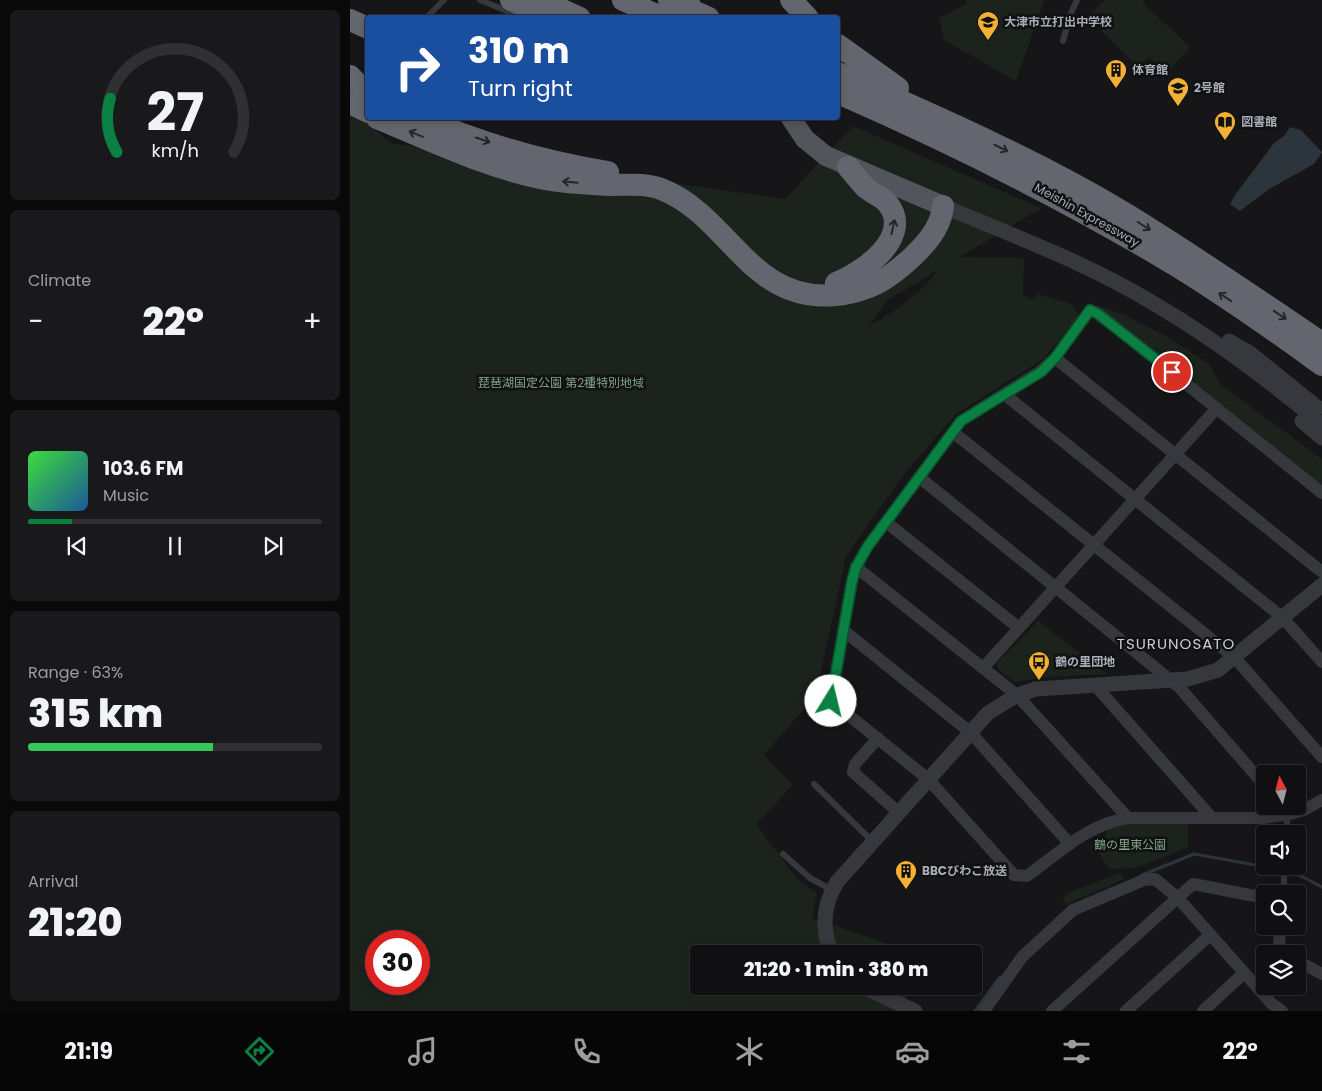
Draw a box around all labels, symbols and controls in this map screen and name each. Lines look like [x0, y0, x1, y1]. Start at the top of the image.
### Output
school or university icon: 大津市立打出中学校 [976, 10, 1000, 41]
place label: 大津市立打出中学校 [1004, 13, 1112, 30]
text: 310 m [468, 26, 570, 75]
icon: right [385, 35, 450, 100]
building icon: 体育館 [1104, 58, 1128, 89]
place label: 体育館 [1132, 61, 1168, 78]
text: Turn right [468, 73, 573, 104]
text: 27 [146, 76, 204, 149]
school or university icon: 2号館 [1166, 76, 1190, 107]
place label: 2号館 [1194, 79, 1225, 96]
library icon: 図書館 [1213, 110, 1237, 141]
place label: 図書館 [1241, 113, 1277, 130]
one-way arrow [408, 128, 423, 137]
one-way arrow [475, 136, 490, 145]
text: km/h [151, 138, 199, 163]
one-way arrow [994, 143, 1009, 153]
one-way arrow [562, 177, 578, 187]
street label: Meishin Expressway [1032, 179, 1143, 251]
one-way arrow [889, 220, 898, 236]
one-way arrow [1137, 220, 1151, 231]
text: Climate [28, 269, 91, 292]
one-way arrow [1218, 292, 1232, 302]
text: 22° [142, 295, 204, 348]
text: − [28, 302, 43, 341]
text: + [303, 302, 322, 341]
one-way arrow [1273, 310, 1287, 320]
pin [1151, 351, 1193, 393]
icon: arrive [1158, 358, 1186, 386]
park label: 琵琶湖国定公園 第2種特別地域 [478, 374, 644, 391]
text: 103.6 FM [103, 455, 183, 482]
text: Music [103, 484, 149, 507]
icon: previous [63, 532, 91, 560]
icon: pause [161, 532, 189, 560]
icon: next [259, 532, 287, 560]
district label: TSURUNOSATO [1117, 633, 1235, 654]
bus stop icon: 鶴の里団地 [1027, 650, 1051, 681]
place label: 鶴の里団地 [1055, 653, 1115, 670]
text: Range · 63% [28, 661, 123, 684]
position arrow [804, 674, 856, 726]
text: 315 km [28, 687, 163, 740]
north arrow [1256, 765, 1306, 815]
map controls [1256, 765, 1306, 995]
button: sound [1256, 825, 1306, 875]
park label: 鶴の里東公園 [1094, 836, 1166, 853]
building icon: BBCびわこ放送 [894, 859, 918, 890]
place label: BBCびわこ放送 [922, 862, 1007, 879]
text: Arrival [28, 870, 78, 893]
button: search [1256, 885, 1306, 935]
text: 21:20 [28, 896, 122, 949]
speed limit sign: 30 [365, 930, 430, 995]
button: layers [1256, 945, 1306, 995]
text: 21:20 · 1 min · 380 m [744, 956, 928, 983]
icon: directions [242, 1034, 277, 1069]
icon: music [405, 1034, 440, 1069]
icon: phone [569, 1034, 604, 1069]
icon: climate [732, 1034, 767, 1069]
icon: car [895, 1034, 930, 1069]
icon: filters [1059, 1034, 1094, 1069]
text: 21:19 [64, 1036, 113, 1067]
text: 22° [1222, 1036, 1258, 1067]

